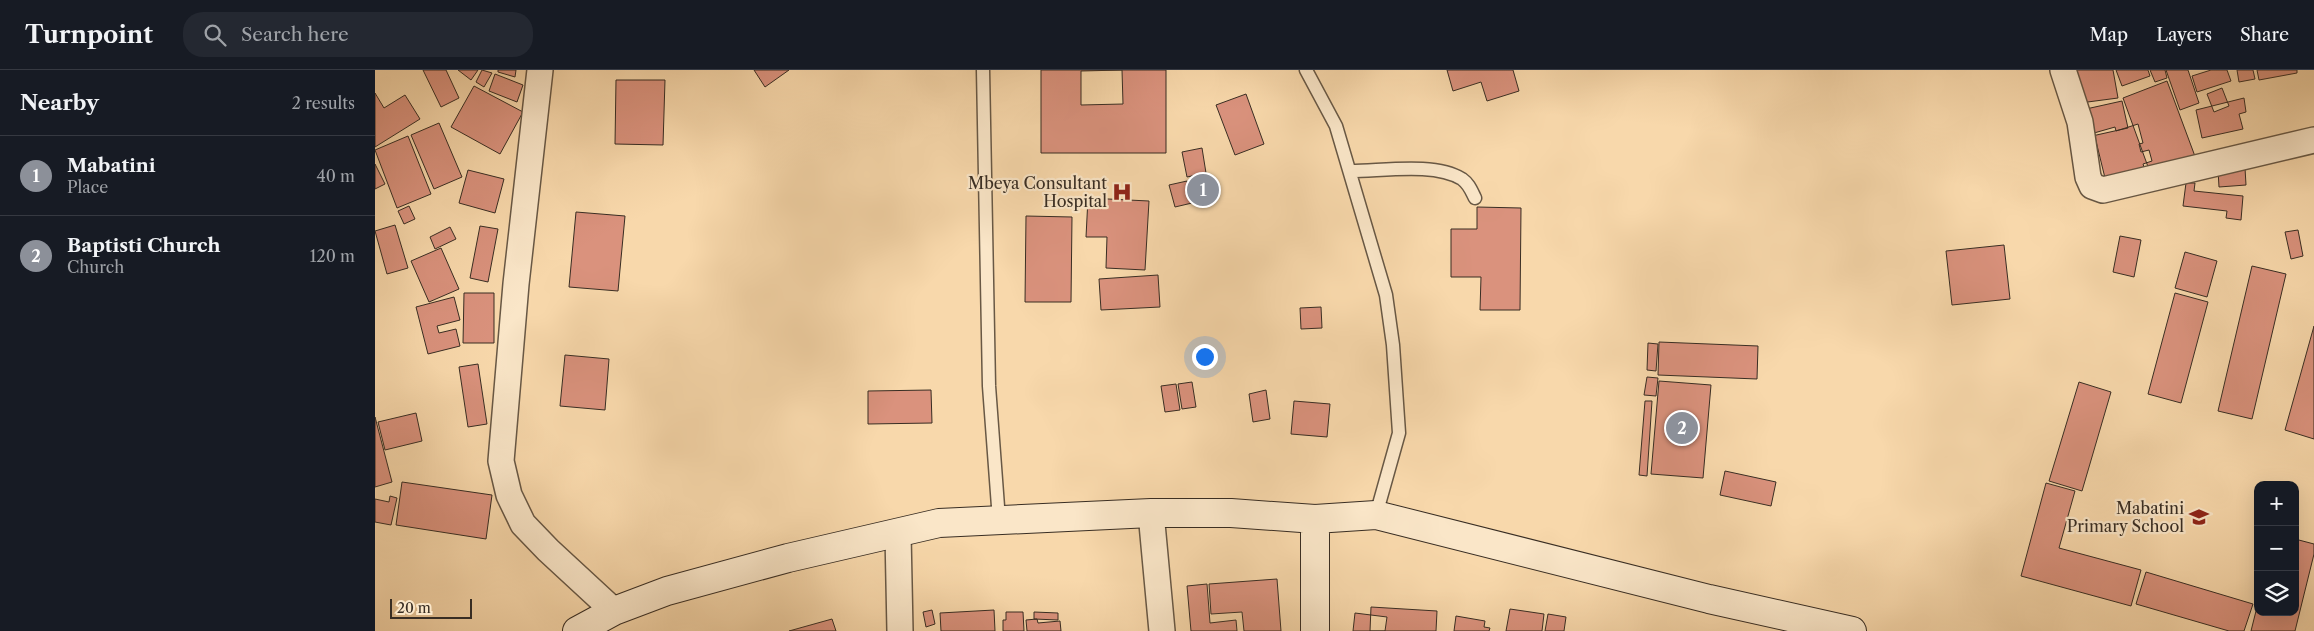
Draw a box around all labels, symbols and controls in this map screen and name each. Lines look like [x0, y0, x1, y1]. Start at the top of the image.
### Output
search box [183, 12, 533, 57]
text: Turnpoint [25, 20, 153, 49]
icon: search [201, 21, 229, 49]
text: Search here [241, 23, 349, 46]
text: Map [2090, 24, 2128, 46]
text: Layers [2156, 24, 2212, 46]
text: Share [2240, 24, 2289, 46]
text: Nearby [20, 90, 99, 115]
text: 2 results [292, 93, 355, 113]
text: Mabatini [67, 154, 156, 177]
text: 1 [32, 166, 40, 186]
text: 40 m [316, 166, 355, 186]
pin: 1 [1187, 171, 1219, 209]
place label: Mbeya Consultant Hospital [968, 173, 1107, 211]
text: Place [67, 177, 108, 197]
hospital icon: Mbeya Consultant Hospital [1111, 181, 1133, 203]
text: Baptisti Church [67, 234, 221, 257]
text: 2 [31, 246, 41, 266]
text: 120 m [310, 246, 355, 266]
text: Church [67, 257, 124, 277]
your location [1192, 344, 1218, 370]
pin: 2 [1666, 409, 1698, 447]
map controls [2254, 481, 2299, 616]
button: + [2254, 481, 2299, 526]
place label: Mabatini Primary School [2067, 498, 2184, 536]
school or university icon: Mabatini Primary School [2188, 506, 2210, 528]
button: − [2254, 526, 2299, 571]
button: layers [2254, 571, 2299, 616]
scale bar [390, 596, 473, 619]
text: 20 m [397, 599, 431, 617]

